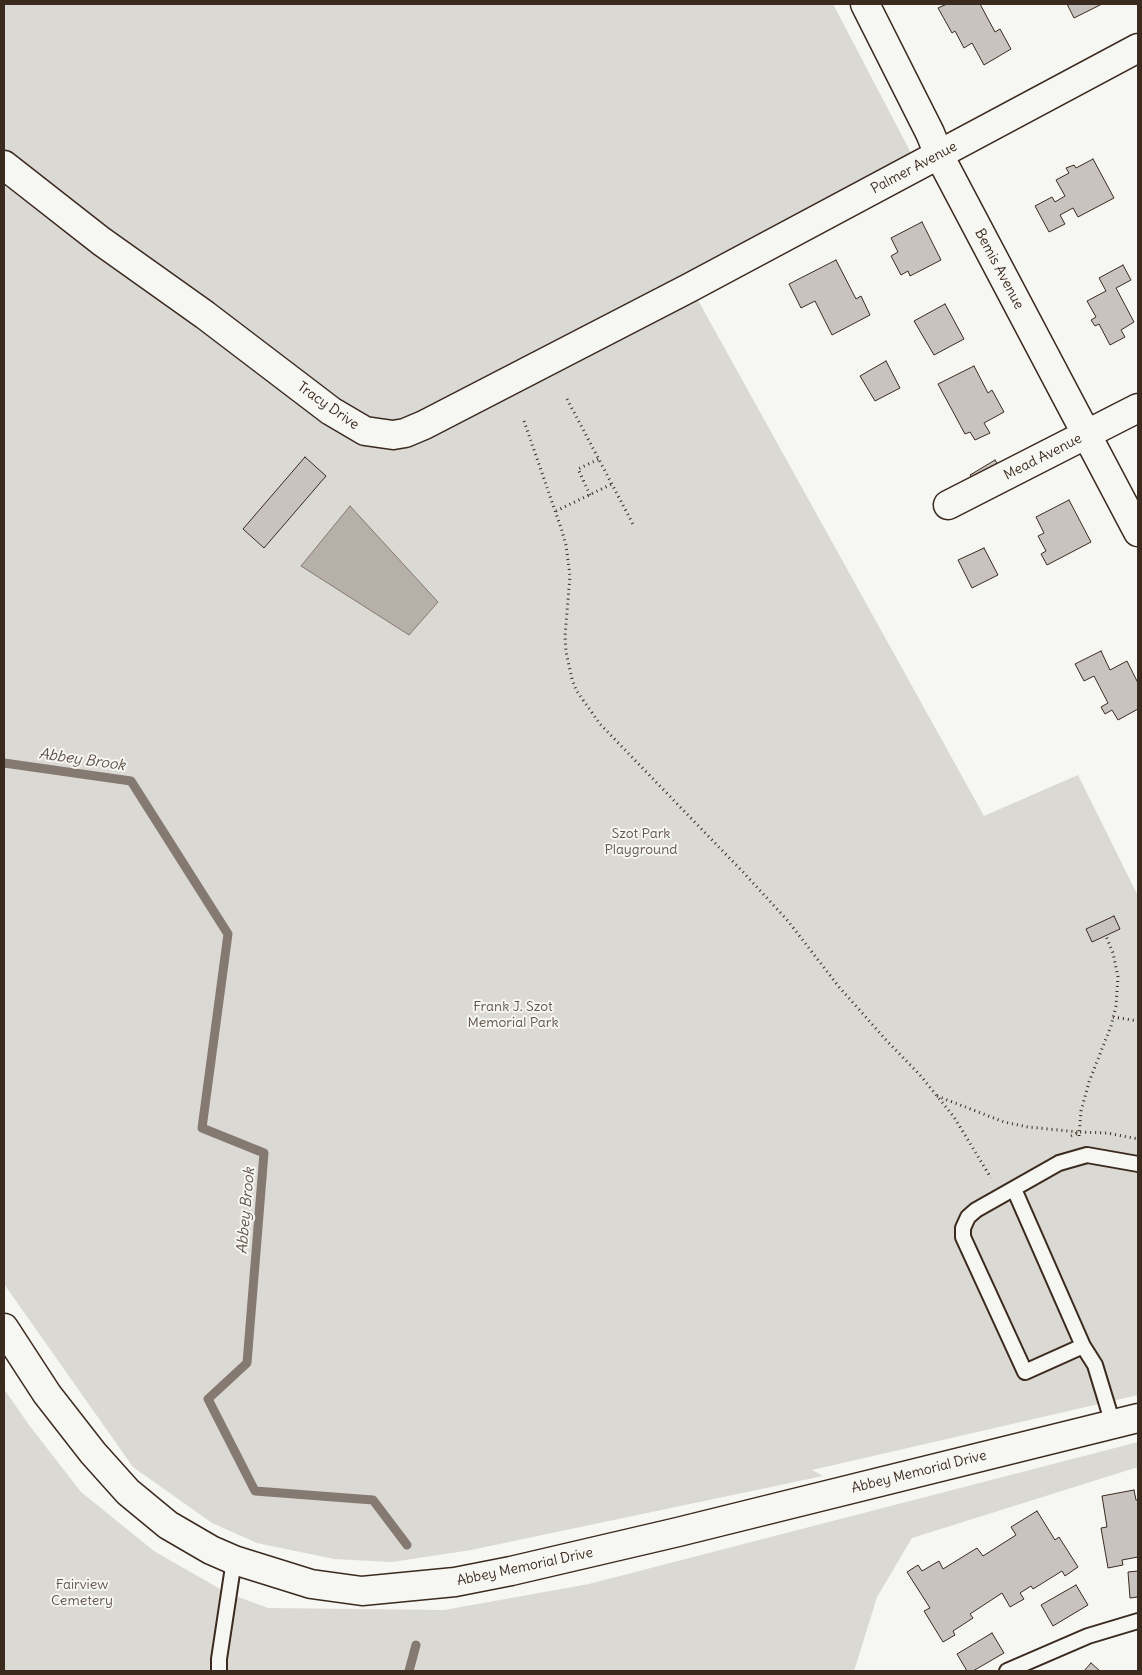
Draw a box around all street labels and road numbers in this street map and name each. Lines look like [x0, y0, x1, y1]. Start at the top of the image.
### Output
street label: Palmer Avenue [868, 138, 960, 198]
street label: Bemis Avenue [971, 226, 1027, 312]
street label: Tracy Drive [294, 379, 362, 433]
street label: Mead Avenue [1001, 430, 1085, 484]
street label: Abbey Memorial Drive [850, 1447, 988, 1497]
street label: Abbey Memorial Drive [455, 1544, 595, 1590]

